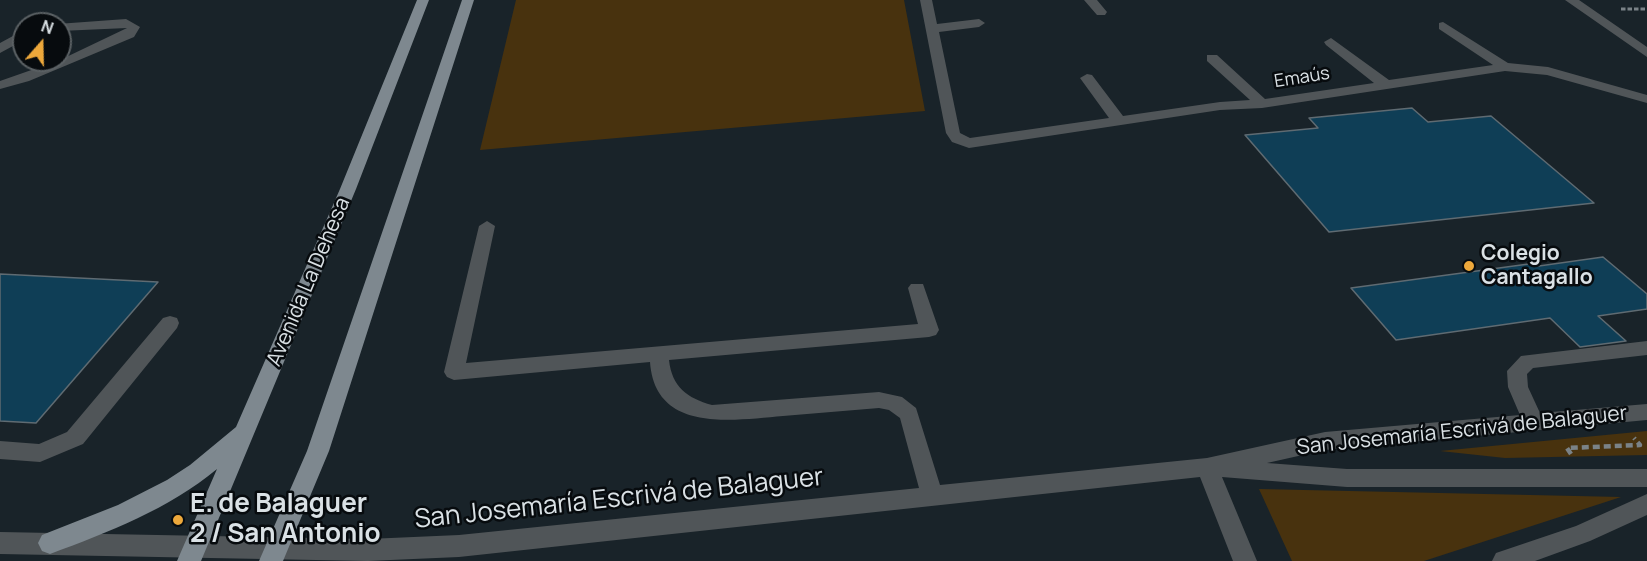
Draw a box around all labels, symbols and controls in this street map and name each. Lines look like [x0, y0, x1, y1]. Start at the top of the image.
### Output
north arrow [12, 12, 72, 72]
text: N [38, 15, 57, 39]
street label: Emaús [1273, 63, 1331, 93]
street label: Avenida La Dehesa [262, 194, 356, 370]
place label: Colegio Cantagallo [1481, 241, 1593, 291]
marker: Colegio Cantagallo [1462, 259, 1476, 273]
street label: San Josemaría Escrivá de Balaguer [1296, 401, 1628, 461]
street label: San Josemaría Escrivá de Balaguer [413, 462, 825, 536]
place label: E. de Balaguer 2 / San Antonio [190, 489, 381, 550]
marker: E. de Balaguer 2 / San Antonio [171, 513, 185, 527]

